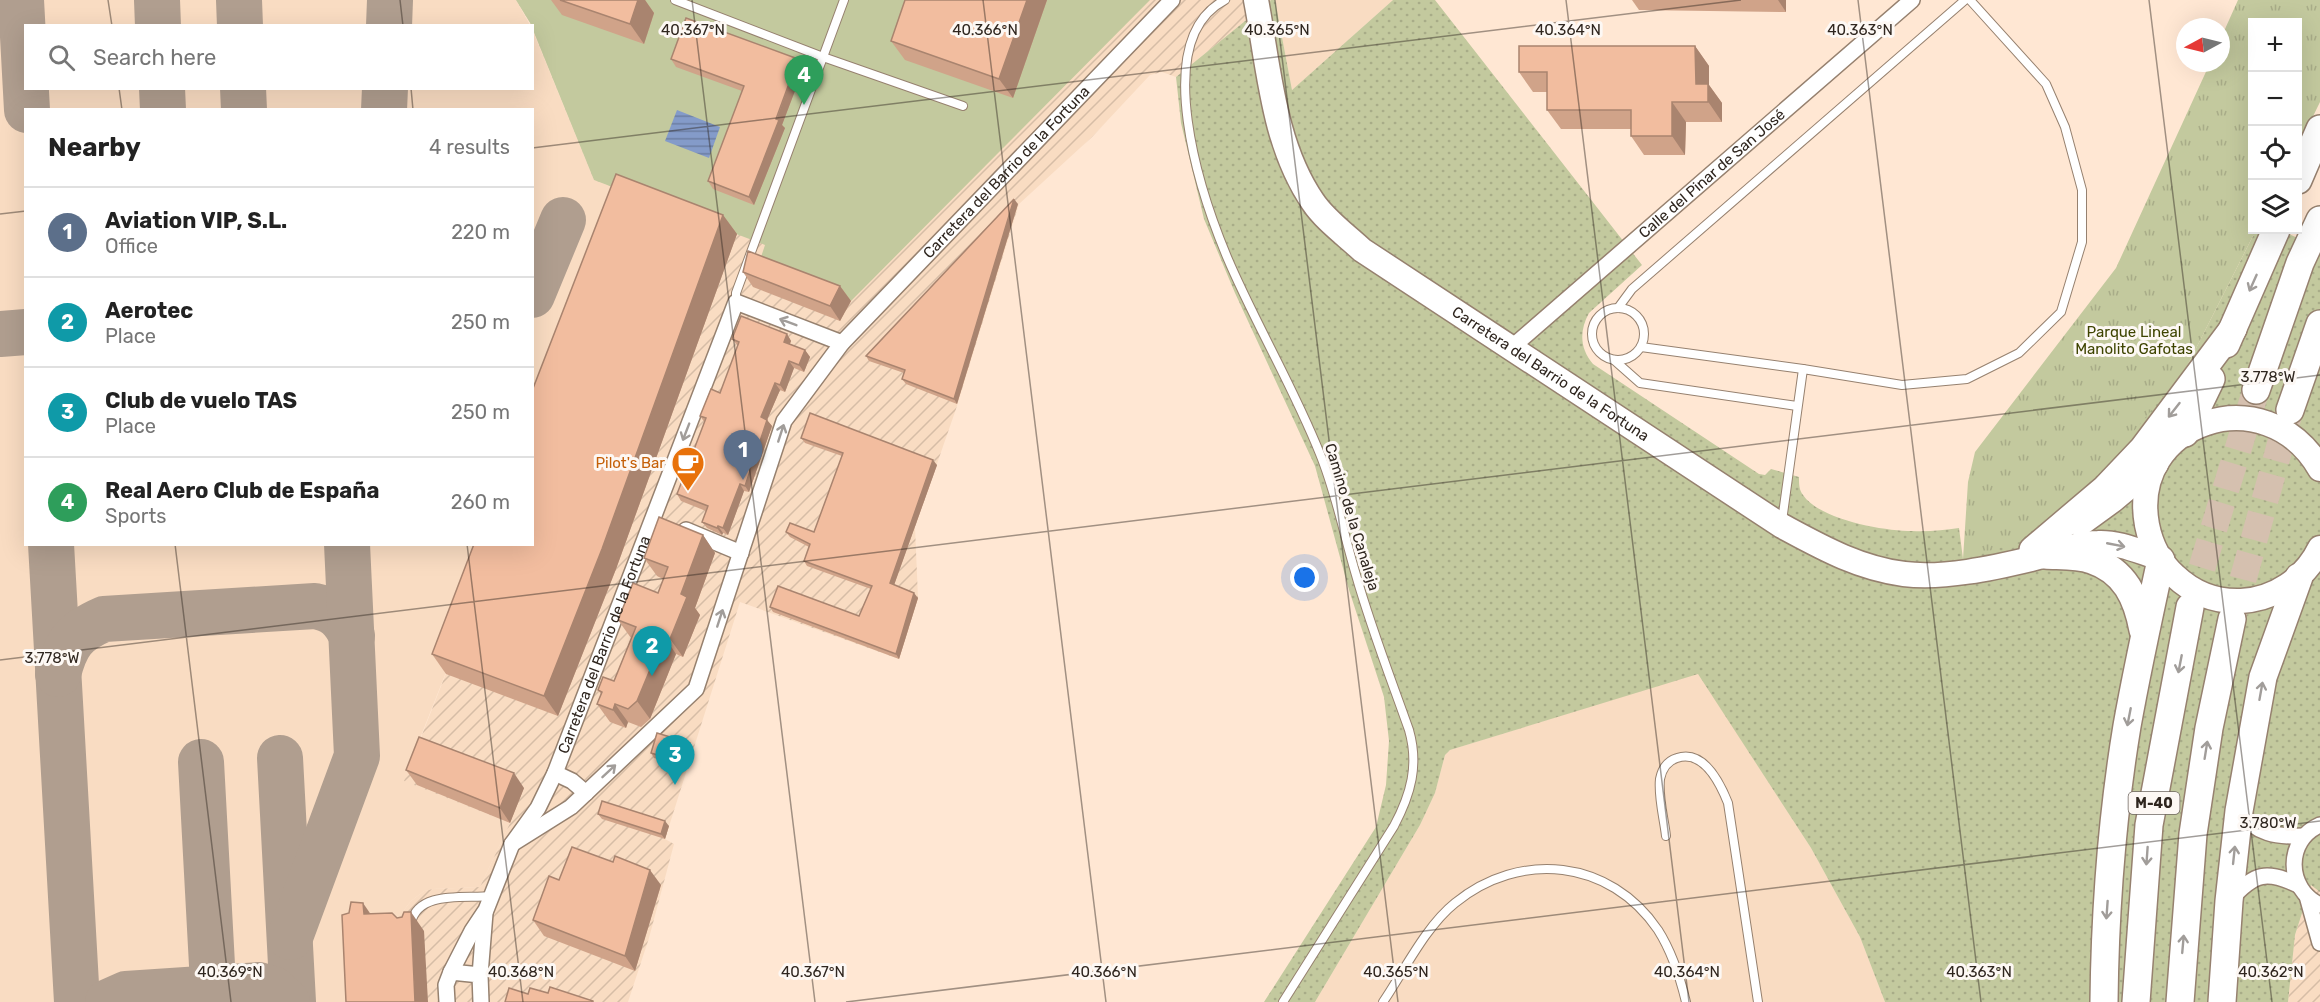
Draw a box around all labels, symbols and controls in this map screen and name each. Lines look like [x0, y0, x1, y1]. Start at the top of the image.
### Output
north arrow [2176, 18, 2230, 72]
map controls [2248, 18, 2302, 234]
button: + [2248, 18, 2302, 72]
text: 40.367°N [661, 21, 725, 39]
text: 40.366°N [952, 21, 1018, 39]
text: 40.365°N [1244, 21, 1310, 39]
text: 40.364°N [1535, 21, 1601, 39]
text: 40.363°N [1827, 21, 1893, 39]
search box [24, 24, 534, 90]
icon: search [45, 41, 78, 74]
text: Search here [93, 44, 216, 71]
pin: 4 [784, 56, 824, 105]
button: − [2248, 72, 2302, 126]
street label: Carretera del Barrio de la Fortuna [920, 82, 1093, 262]
street label: Calle del Pinar de San José [1635, 105, 1789, 242]
button: locate [2248, 126, 2302, 180]
text: Nearby [48, 132, 141, 163]
text: 4 results [429, 135, 510, 159]
button: layers [2248, 180, 2302, 234]
text: Aviation VIP, S.L. [105, 207, 287, 234]
text: 1 [63, 220, 72, 244]
text: 220 m [451, 220, 510, 244]
text: Office [105, 234, 158, 258]
one-way arrow [2247, 273, 2258, 292]
text: Aerotec [105, 297, 193, 324]
street label: Carretera del Barrio de la Fortuna [1449, 303, 1652, 445]
text: 2 [61, 310, 74, 334]
text: 250 m [451, 310, 510, 334]
one-way arrow [779, 316, 797, 327]
park label: Parque Lineal Manolito Gafotas [2075, 323, 2193, 358]
text: Place [105, 324, 156, 348]
text: 3.778°W [2240, 368, 2296, 386]
text: Club de vuelo TAS [105, 387, 297, 414]
text: 3 [61, 400, 74, 424]
text: 250 m [451, 400, 510, 424]
one-way arrow [2167, 401, 2180, 417]
text: Place [105, 414, 156, 438]
one-way arrow [679, 422, 690, 441]
one-way arrow [776, 424, 787, 443]
pin: 1 [724, 430, 762, 480]
street label: Camino de la Canaleja [1321, 441, 1383, 593]
cafe icon: Pilot's Bar [670, 445, 706, 492]
place label: Pilot's Bar [595, 454, 665, 472]
text: Real Aero Club de España [105, 477, 379, 504]
text: 4 [61, 490, 74, 514]
text: 260 m [451, 490, 510, 514]
text: Sports [105, 504, 166, 528]
street label: Carretera del Barrio de la Fortuna [554, 533, 654, 756]
one-way arrow [2106, 540, 2126, 551]
your location [1290, 563, 1319, 592]
one-way arrow [715, 609, 726, 628]
pin: 2 [632, 626, 672, 676]
text: 3.778°W [24, 649, 80, 667]
one-way arrow [2174, 654, 2185, 674]
one-way arrow [2256, 682, 2267, 702]
one-way arrow [2123, 706, 2134, 726]
pin: 3 [656, 736, 694, 785]
one-way arrow [2200, 741, 2211, 760]
one-way arrow [601, 765, 616, 779]
road number: M-40 [2128, 792, 2180, 814]
text: 3.780°W [2240, 814, 2296, 832]
one-way arrow [2141, 846, 2152, 866]
one-way arrow [2229, 846, 2240, 865]
one-way arrow [2101, 900, 2112, 920]
one-way arrow [2178, 934, 2189, 954]
text: 40.369°N [197, 963, 263, 981]
text: 40.368°N [488, 963, 554, 981]
text: 40.367°N [781, 963, 845, 981]
text: 40.366°N [1071, 963, 1137, 981]
text: 40.365°N [1363, 963, 1429, 981]
text: 40.364°N [1654, 963, 1720, 981]
text: 40.363°N [1946, 963, 2012, 981]
text: 40.362°N [2238, 963, 2304, 981]

